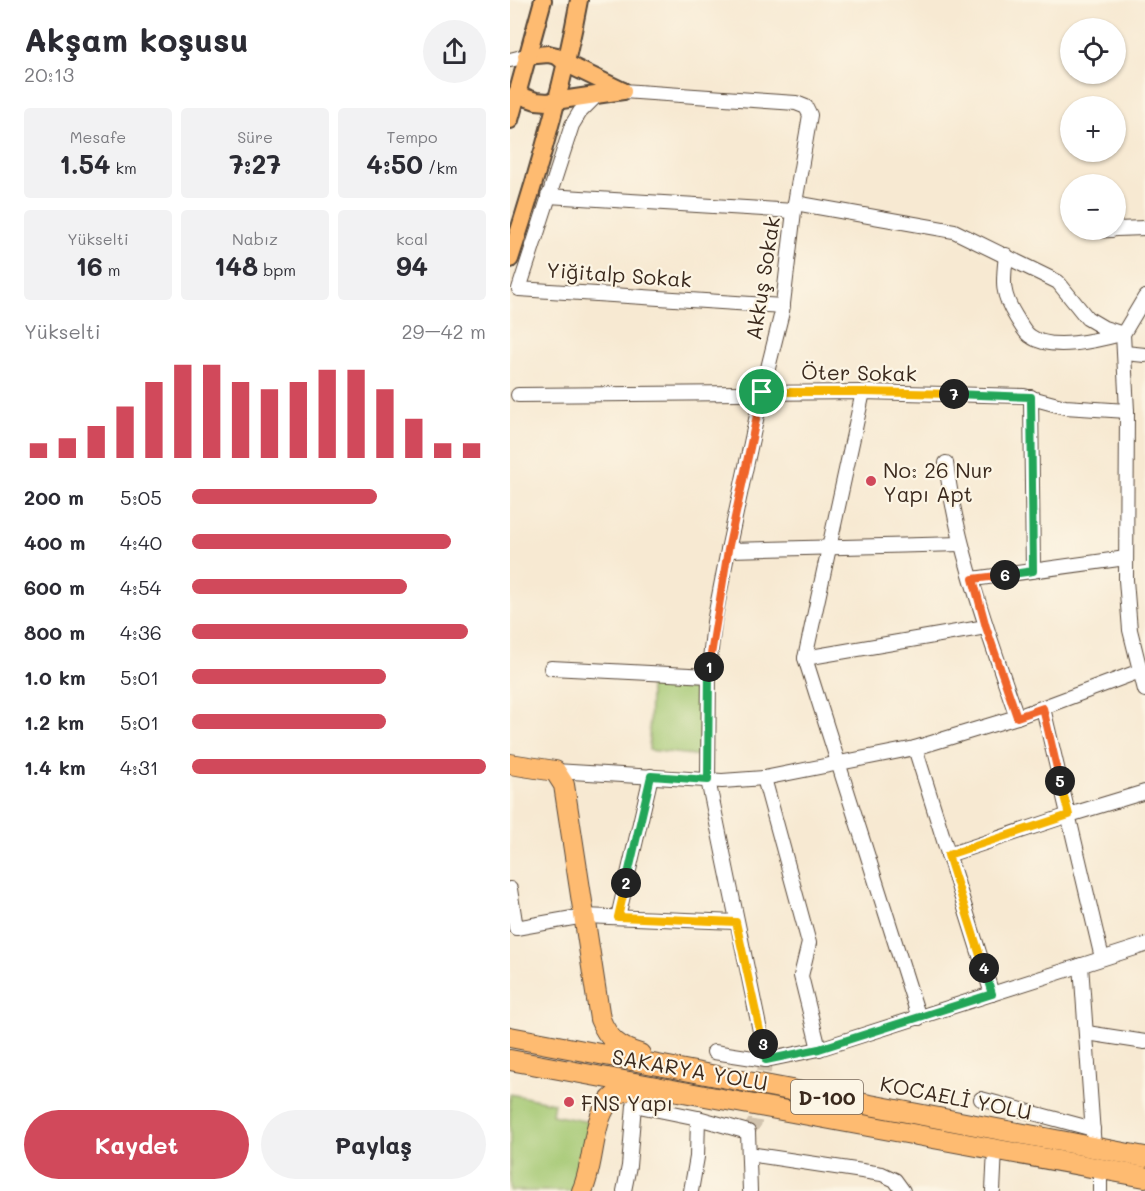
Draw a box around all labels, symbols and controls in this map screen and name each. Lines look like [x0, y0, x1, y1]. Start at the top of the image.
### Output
text: Akşam koşusu [24, 17, 249, 60]
map controls [1060, 18, 1126, 240]
button: locate [1060, 18, 1126, 84]
button: share [423, 20, 486, 83]
text: 20:13 [24, 61, 74, 87]
button: + [1060, 96, 1126, 162]
text: Mesafe [70, 126, 126, 147]
text: Süre [237, 126, 273, 147]
text: Tempo [387, 126, 437, 147]
text: 1.54 [59, 147, 110, 181]
text: 7:27 [229, 147, 281, 181]
text: 4:50 [366, 147, 423, 181]
text: km [110, 157, 137, 178]
text: /km [423, 157, 458, 178]
button: − [1060, 174, 1126, 240]
street label: Akkuş Sokak [739, 214, 785, 342]
text: Yükselti [67, 228, 129, 249]
text: Nabız [232, 228, 278, 249]
text: kcal [396, 228, 428, 249]
text: 16 [75, 249, 103, 283]
text: 148 [214, 249, 258, 283]
text: 94 [396, 249, 428, 283]
street label: Yiğitalp Sokak [545, 255, 693, 293]
text: m [103, 259, 121, 280]
text: bpm [258, 259, 296, 280]
text: Yükselti [24, 318, 101, 344]
text: 29–42 m [401, 318, 486, 344]
street label: Öter Sokak [801, 357, 917, 387]
pin [736, 366, 787, 417]
icon: arrive [745, 375, 778, 408]
pin: 7 [939, 379, 969, 409]
text: 7 [950, 383, 958, 404]
place label: No: 26 Nur Yapı Apt [883, 456, 993, 507]
marker: No: 26 Nur Yapı Apt [864, 474, 878, 488]
text: 200 m [24, 484, 84, 510]
text: 5:05 [120, 484, 162, 510]
text: 400 m [24, 529, 85, 555]
text: 4:40 [120, 529, 162, 555]
pin: 6 [990, 560, 1020, 590]
text: 6 [1000, 564, 1010, 585]
text: 600 m [24, 574, 85, 600]
text: 4:54 [120, 574, 161, 600]
text: 800 m [24, 619, 85, 645]
text: 4:36 [120, 619, 162, 645]
pin: 1 [694, 652, 724, 682]
text: 1 [705, 656, 713, 677]
text: 1.0 km [24, 664, 86, 690]
text: 5:01 [120, 664, 159, 690]
text: 1.2 km [24, 709, 84, 735]
text: 5:01 [120, 709, 159, 735]
text: 1.4 km [24, 754, 86, 780]
text: 4:31 [120, 754, 159, 780]
pin: 5 [1045, 766, 1075, 796]
text: 5 [1055, 770, 1065, 791]
pin: 2 [611, 868, 641, 898]
text: 2 [622, 872, 630, 893]
pin: 4 [969, 953, 999, 983]
text: 4 [979, 957, 989, 978]
pin: 3 [748, 1029, 778, 1059]
text: 3 [758, 1033, 768, 1054]
street label: SAKARYA YOLU [610, 1042, 770, 1096]
street label: KOCAELİ YOLU [878, 1069, 1034, 1125]
road number: D-100 [791, 1080, 863, 1114]
place label: FNS Yapı [581, 1089, 673, 1116]
marker: FNS Yapı [562, 1095, 576, 1109]
button: Kaydet [24, 1110, 249, 1179]
button: Paylaş [261, 1110, 486, 1179]

